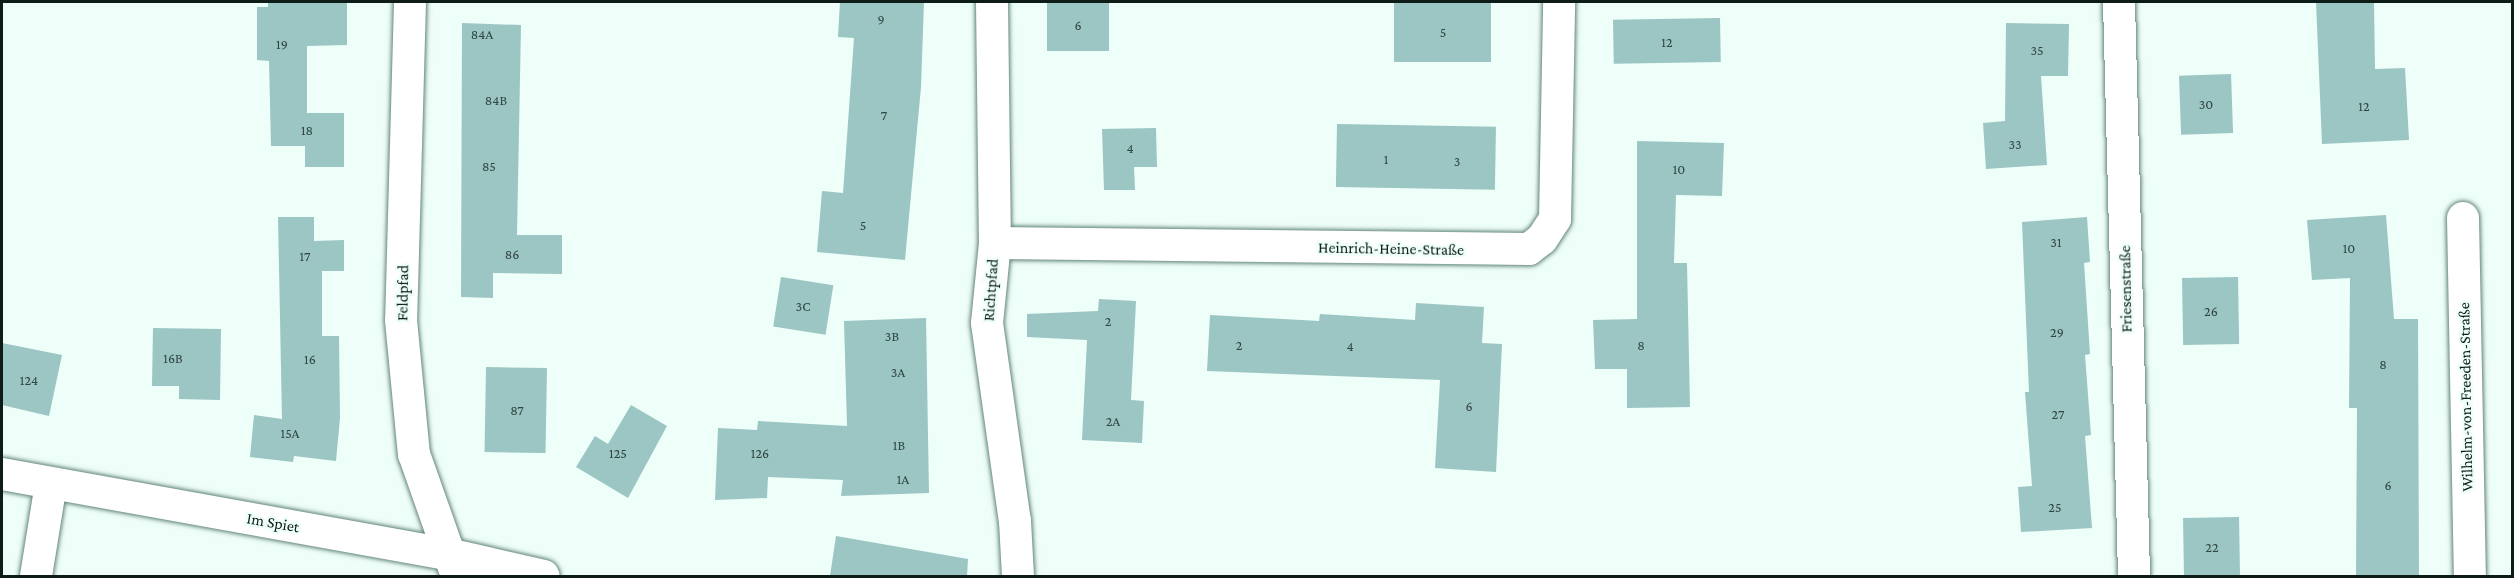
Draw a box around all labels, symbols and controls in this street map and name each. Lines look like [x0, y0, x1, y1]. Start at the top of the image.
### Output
house number: 9 [877, 11, 885, 27]
house number: 6 [1074, 17, 1082, 33]
house number: 5 [1440, 24, 1446, 40]
house number: 84A [471, 26, 493, 42]
house number: 12 [1661, 34, 1673, 50]
house number: 19 [276, 36, 288, 52]
house number: 35 [2030, 42, 2044, 58]
house number: 84B [485, 92, 507, 108]
house number: 30 [2199, 96, 2213, 112]
house number: 12 [2358, 98, 2370, 114]
house number: 7 [881, 107, 887, 123]
house number: 18 [301, 122, 313, 138]
house number: 33 [2008, 136, 2022, 152]
house number: 4 [1126, 140, 1134, 156]
house number: 1 [1384, 151, 1388, 167]
house number: 3 [1454, 153, 1460, 169]
house number: 85 [482, 158, 496, 174]
house number: 10 [1673, 161, 1685, 177]
house number: 5 [860, 217, 866, 233]
house number: 31 [2050, 234, 2062, 250]
street label: Heinrich-Heine-Straße [1318, 238, 1464, 260]
house number: 10 [2343, 240, 2355, 256]
street label: Friesenstraße [2116, 245, 2136, 333]
house number: 86 [505, 246, 519, 262]
house number: 17 [299, 248, 311, 264]
street label: Richtpfad [979, 258, 1003, 322]
street label: Feldpfad [393, 265, 413, 321]
house number: 3C [796, 298, 810, 314]
street label: Wilhelm-von-Freeden-Straße [2455, 302, 2477, 492]
house number: 26 [2204, 303, 2218, 319]
house number: 2 [1105, 313, 1111, 329]
house number: 29 [2050, 324, 2064, 340]
house number: 3B [885, 328, 899, 344]
house number: 2 [1236, 337, 1242, 353]
house number: 8 [1637, 337, 1645, 353]
house number: 4 [1346, 338, 1354, 354]
house number: 16B [163, 350, 183, 366]
house number: 16 [304, 351, 316, 367]
house number: 8 [2379, 356, 2387, 372]
house number: 3A [891, 364, 905, 380]
house number: 124 [20, 372, 38, 388]
house number: 6 [1465, 398, 1473, 414]
house number: 87 [510, 402, 524, 418]
house number: 27 [2052, 406, 2064, 422]
house number: 2A [1106, 413, 1120, 429]
house number: 15A [280, 425, 300, 441]
house number: 1B [893, 437, 905, 453]
house number: 125 [609, 445, 627, 461]
house number: 126 [751, 445, 769, 461]
house number: 1A [897, 471, 909, 487]
house number: 6 [2384, 477, 2392, 493]
house number: 25 [2048, 499, 2062, 515]
street label: Im Spiet [245, 509, 301, 537]
house number: 22 [2205, 539, 2219, 555]

